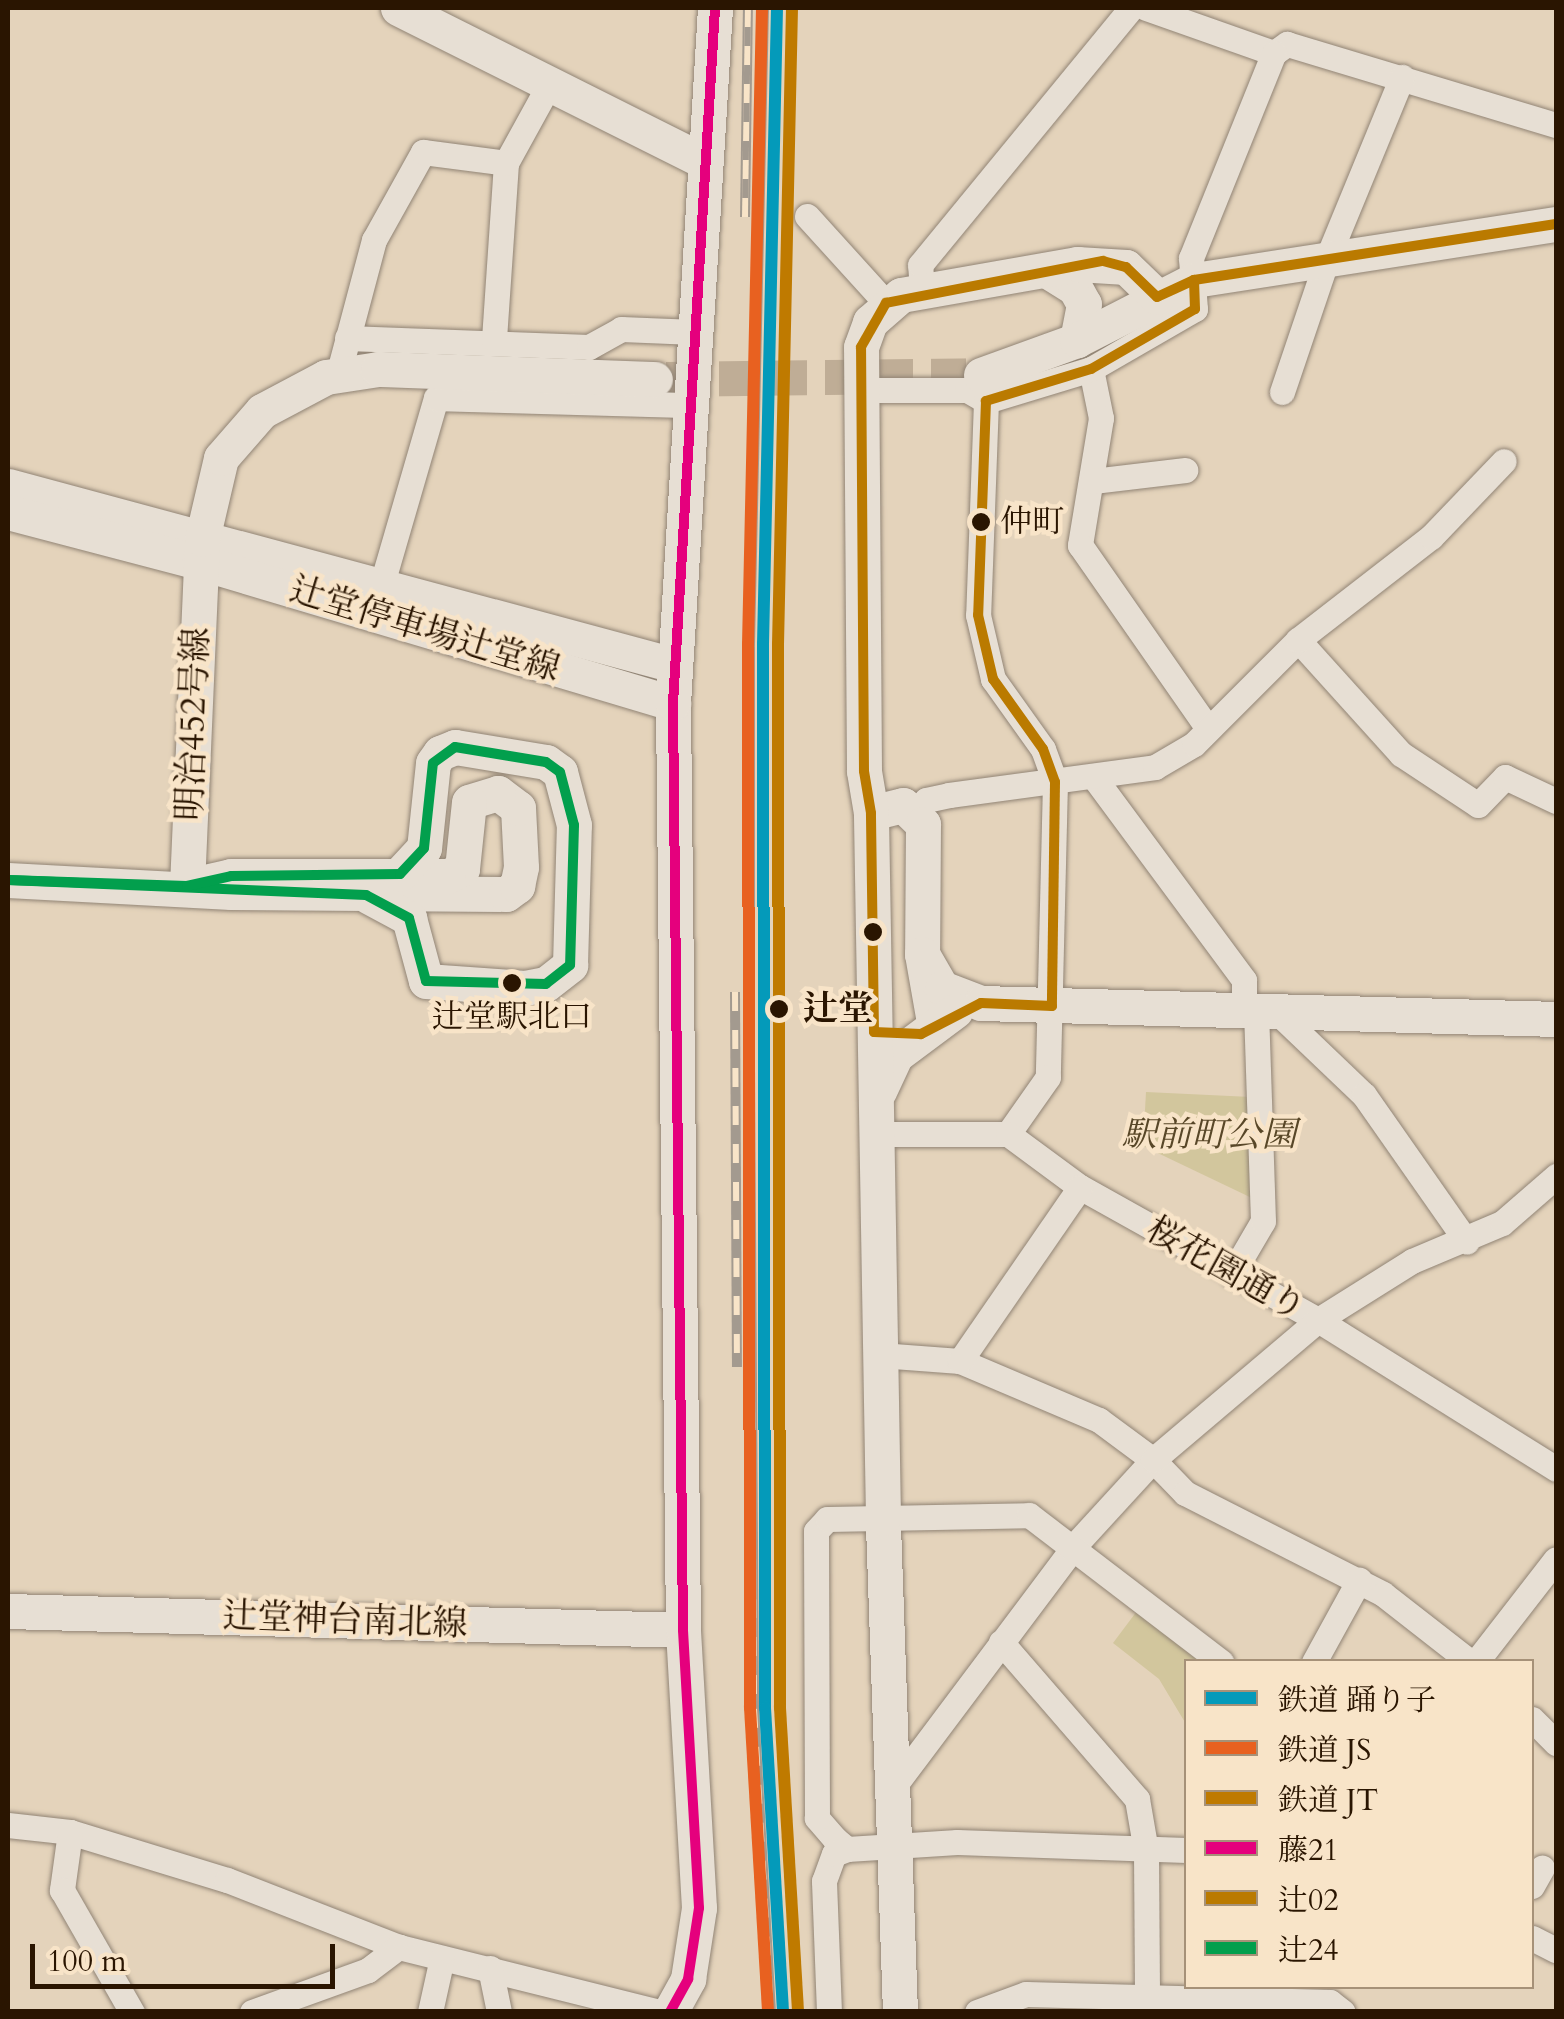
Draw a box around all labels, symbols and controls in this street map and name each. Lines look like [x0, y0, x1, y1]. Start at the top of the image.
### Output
place label: 仲町 [1000, 503, 1064, 541]
marker: 仲町 [971, 512, 991, 532]
street label: 辻堂停車場辻堂線 [285, 568, 565, 690]
street label: 明治452号線 [169, 626, 217, 822]
unlabelled marker [863, 922, 883, 942]
marker: 辻堂駅北口 [502, 973, 522, 993]
place label: 辻堂 [803, 988, 873, 1030]
marker: 辻堂 [764, 994, 794, 1024]
place label: 辻堂駅北口 [432, 998, 592, 1036]
park label: 駅前町公園 [1122, 1114, 1296, 1156]
street label: 桜花園通り [1139, 1208, 1313, 1330]
street label: 辻堂神台南北線 [222, 1595, 468, 1645]
legend [1184, 1659, 1534, 1989]
text: 鉄道 踊り子 [1278, 1680, 1436, 1721]
text: 鉄道 JS [1278, 1730, 1371, 1771]
text: 鉄道 JT [1278, 1780, 1378, 1821]
text: 藤21 [1278, 1830, 1339, 1871]
text: 辻02 [1278, 1880, 1339, 1921]
scale bar [35, 1924, 340, 1986]
text: 辻24 [1278, 1930, 1339, 1971]
text: 100 m [47, 1941, 127, 1982]

